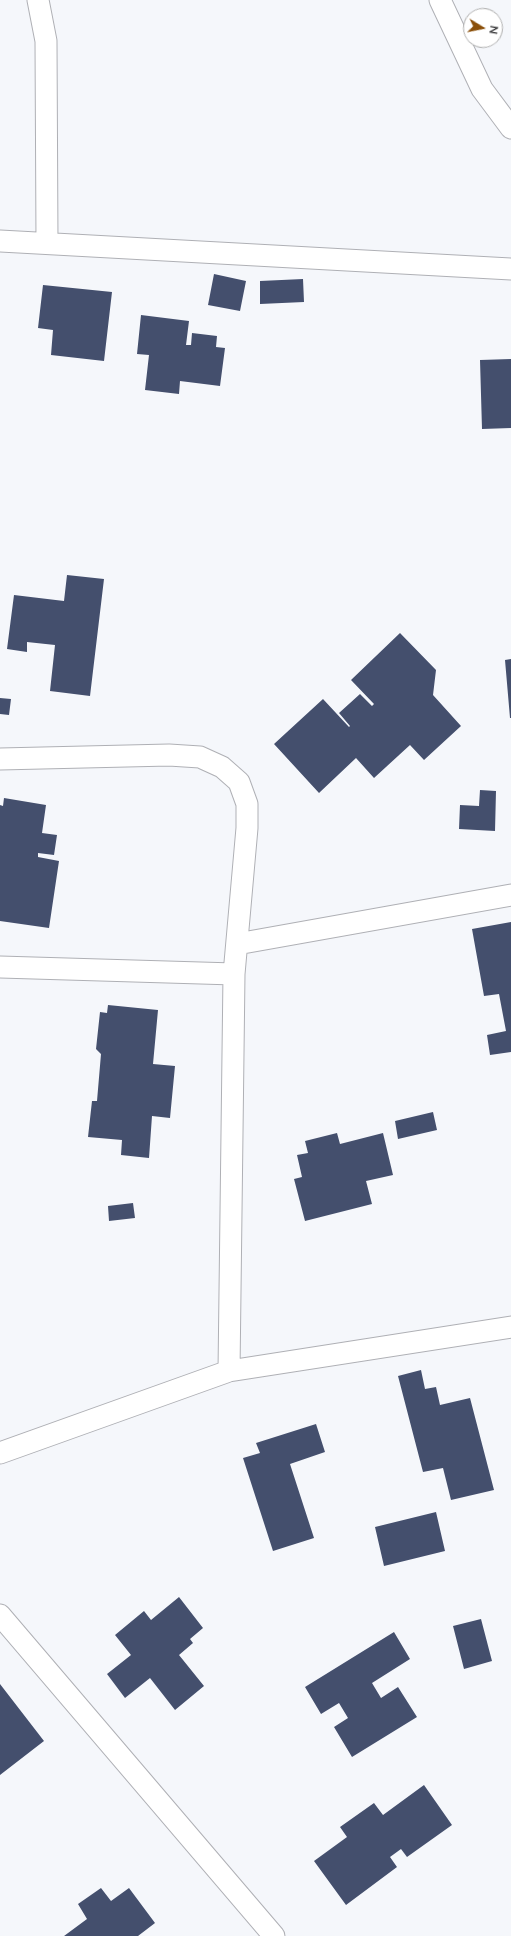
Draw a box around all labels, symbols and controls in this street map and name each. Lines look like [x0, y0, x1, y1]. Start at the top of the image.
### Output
north arrow [463, 8, 503, 48]
text: N [487, 25, 501, 35]

